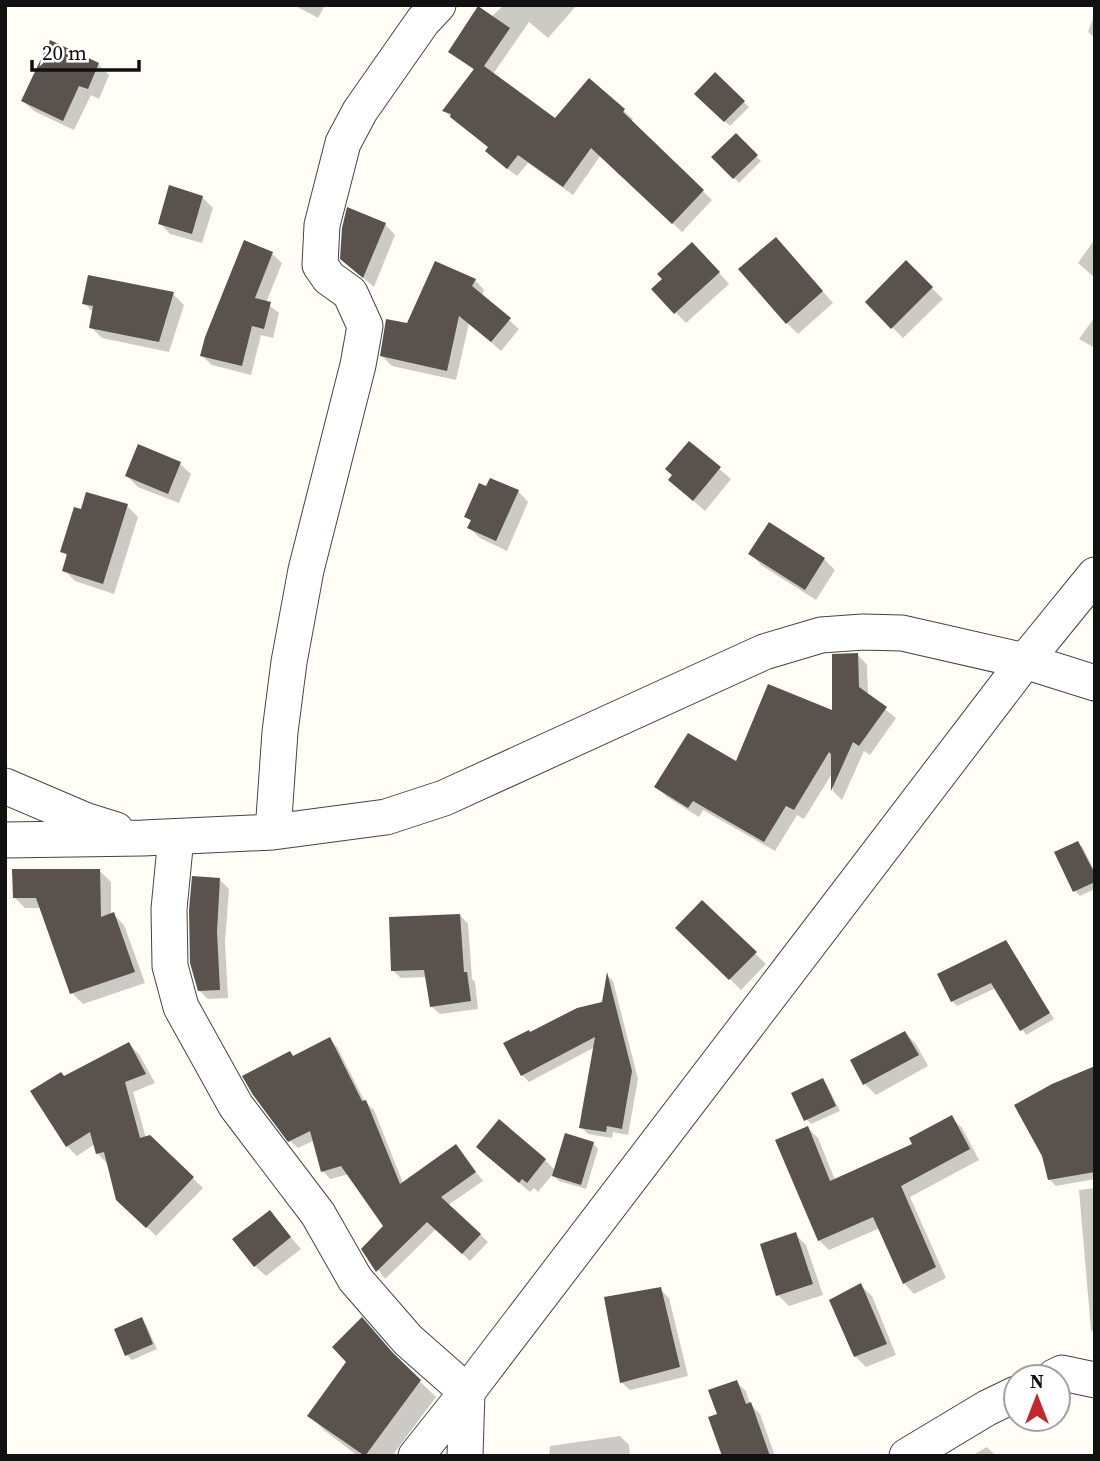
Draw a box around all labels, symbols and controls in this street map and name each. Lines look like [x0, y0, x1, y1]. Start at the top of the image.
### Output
scale bar [32, 28, 138, 72]
text: 20 m [42, 38, 87, 67]
north arrow [1002, 1363, 1072, 1433]
text: N [1030, 1368, 1044, 1394]

